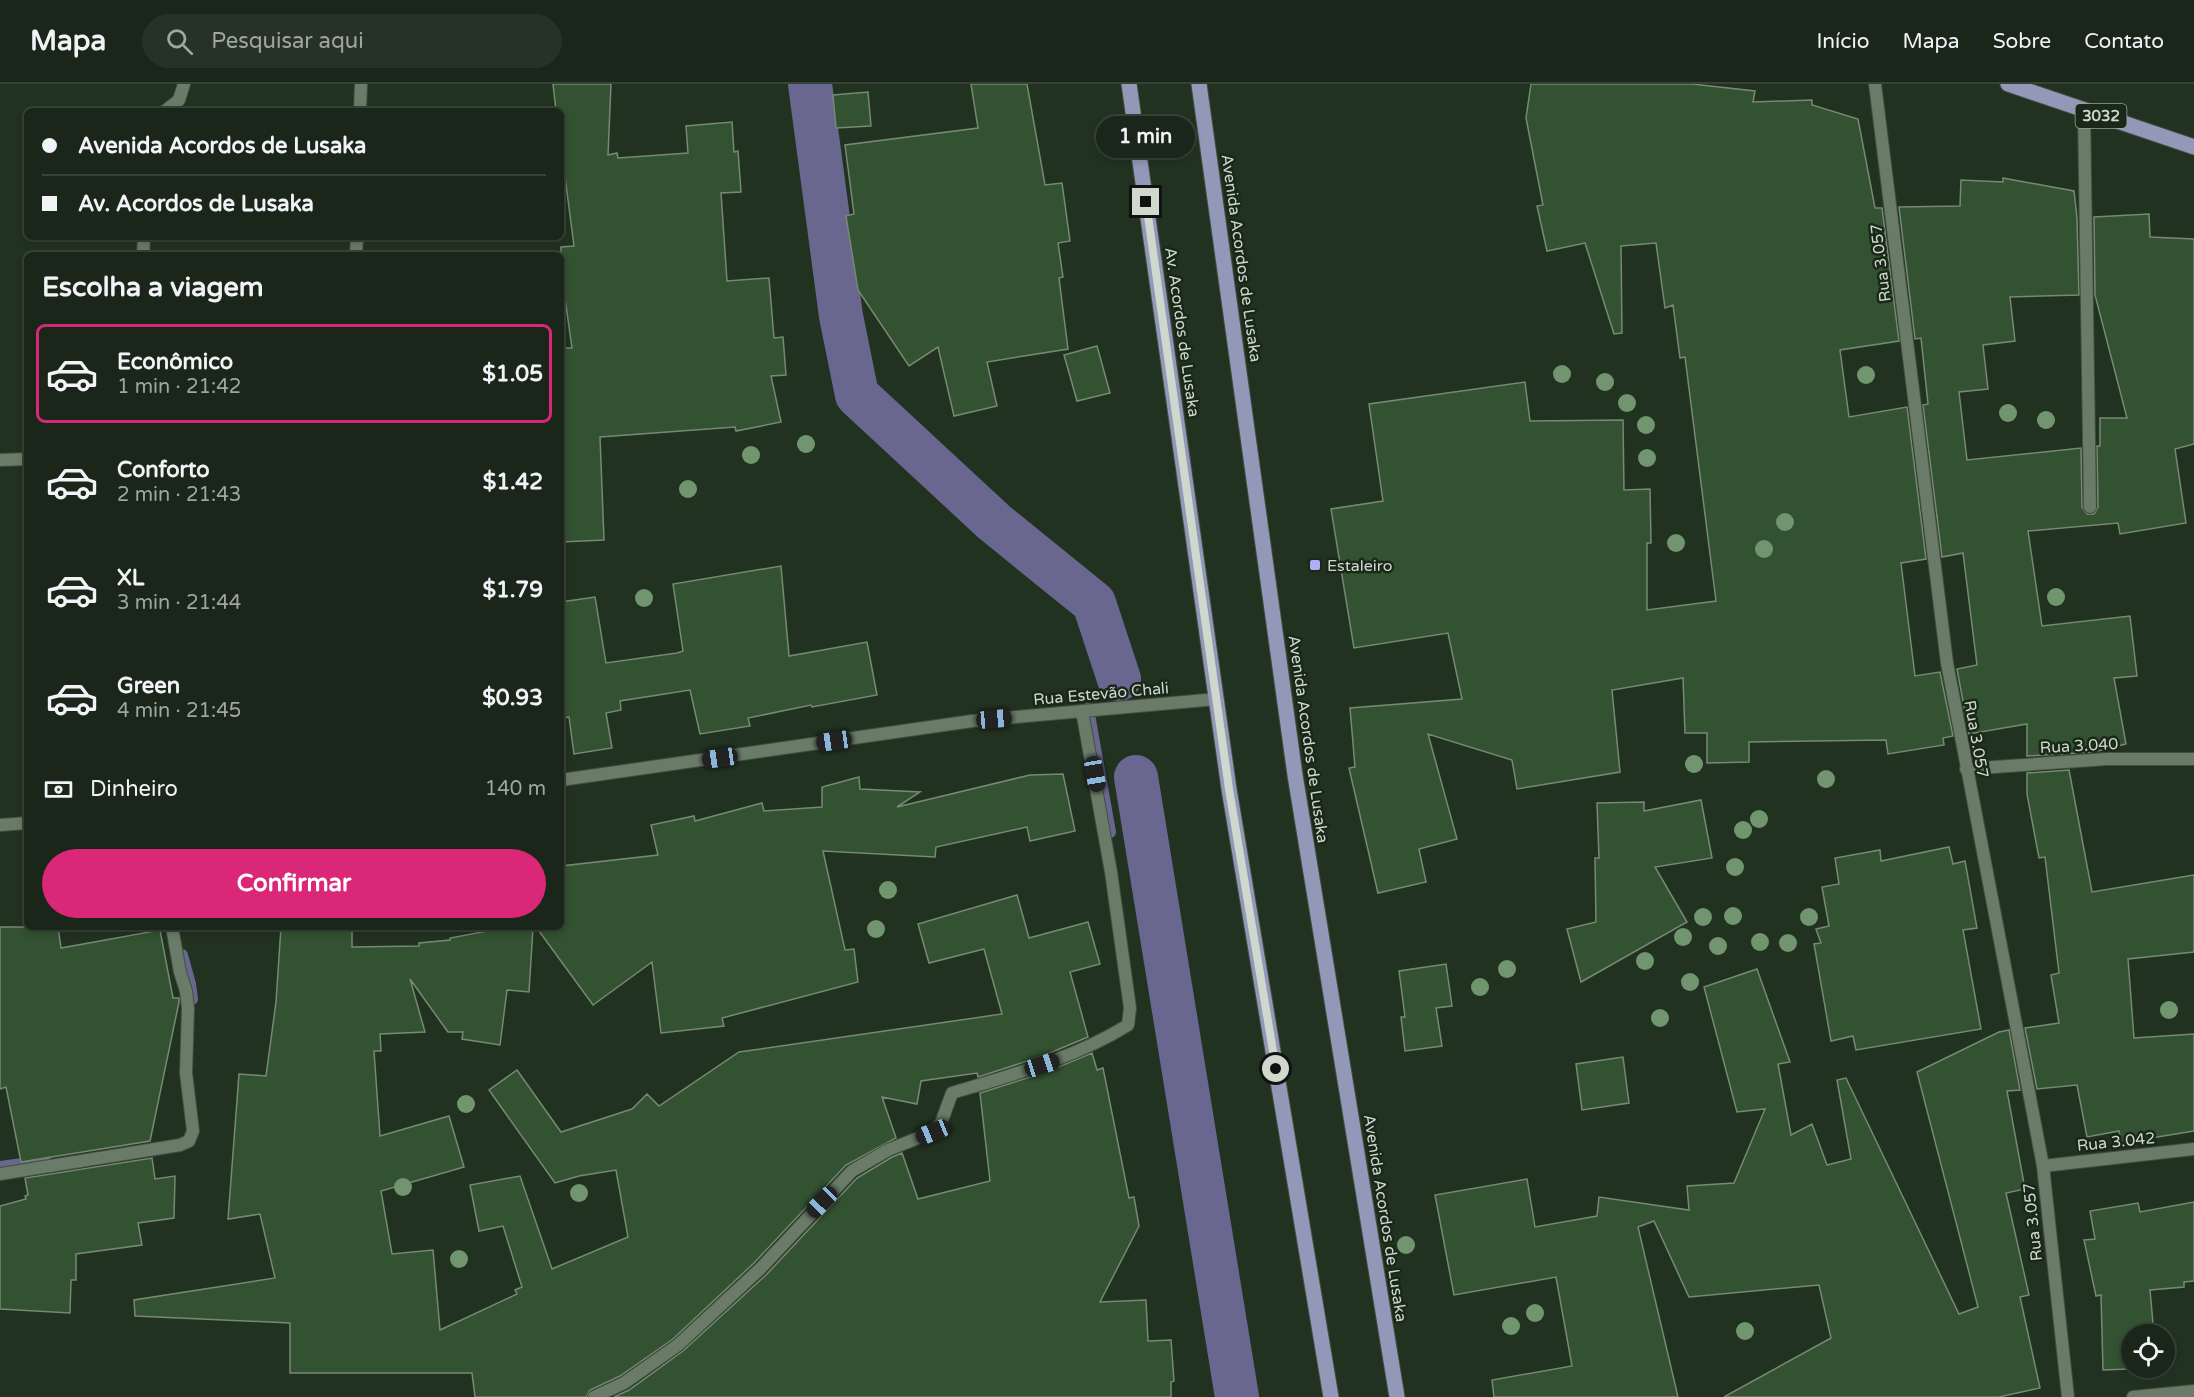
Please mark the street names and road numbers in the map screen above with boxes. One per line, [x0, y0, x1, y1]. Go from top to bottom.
road number: 3032 [2076, 104, 2126, 128]
street label: Avenida Acordos de Lusaka [1217, 153, 1266, 363]
street label: Rua 3.057 [1866, 223, 1896, 303]
street label: Av. Acordos de Lusaka [1160, 246, 1204, 418]
street label: Avenida Acordos de Lusaka [1284, 634, 1333, 844]
street label: Rua Estevão Chali [1032, 678, 1170, 710]
street label: Rua 3.057 [1959, 699, 1993, 780]
street label: Rua 3.040 [2039, 734, 2119, 758]
street label: Avenida Acordos de Lusaka [1359, 1113, 1411, 1323]
street label: Rua 3.042 [2076, 1128, 2156, 1156]
street label: Rua 3.057 [2019, 1182, 2047, 1262]

